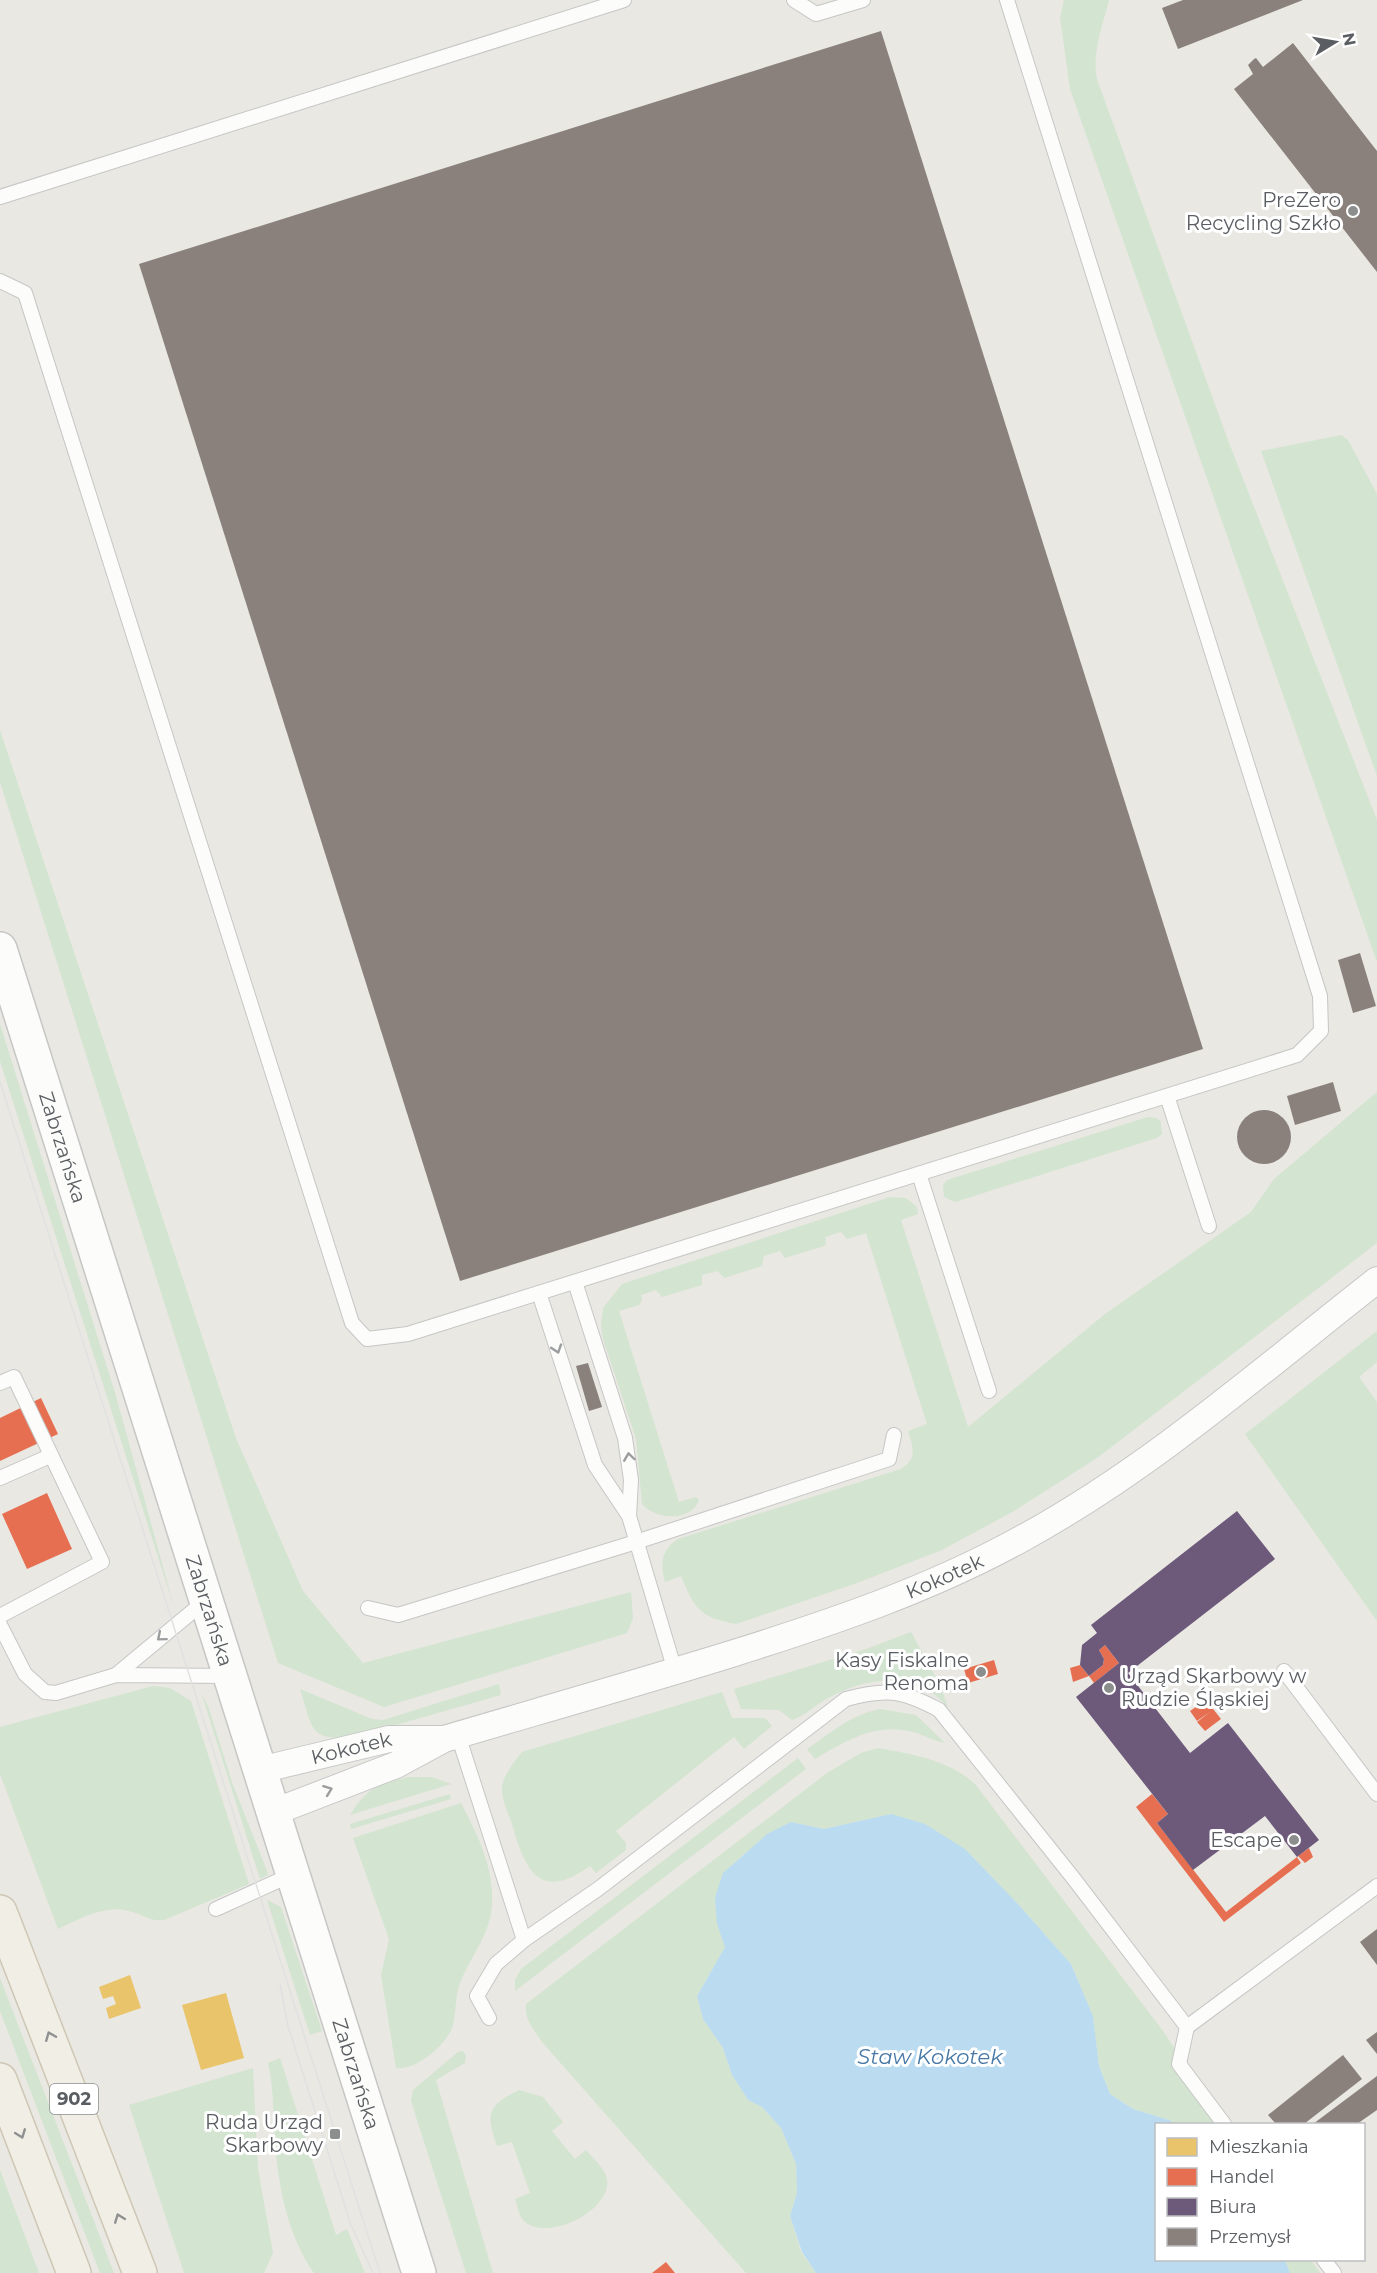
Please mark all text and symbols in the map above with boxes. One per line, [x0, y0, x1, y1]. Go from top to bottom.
north arrow [1305, 12, 1365, 72]
text: N [1339, 31, 1360, 47]
place label: PreZero Recycling Szkło [1186, 188, 1341, 235]
marker: PreZero Recycling Szkło [1346, 204, 1360, 218]
street label: Zabrzańska [34, 1089, 92, 1206]
one-way arrow [550, 1343, 563, 1354]
one-way arrow [623, 1453, 635, 1462]
street label: Kokotek [902, 1549, 987, 1604]
street label: Zabrzańska [181, 1552, 238, 1669]
one-way arrow [157, 1630, 168, 1641]
place label: Kasy Fiskalne Renoma [835, 1648, 969, 1695]
place label: Urząd Skarbowy w Rudzie Śląskiej [1121, 1664, 1307, 1711]
marker: Kasy Fiskalne Renoma [974, 1665, 988, 1679]
marker: Urząd Skarbowy w Rudzie Śląskiej [1102, 1681, 1116, 1695]
street label: Kokotek [309, 1727, 394, 1769]
one-way arrow [322, 1785, 333, 1797]
place label: Escape [1210, 1828, 1282, 1852]
marker: Escape [1287, 1833, 1301, 1847]
street label: Zabrzańska [327, 2015, 385, 2133]
one-way arrow [44, 2031, 57, 2042]
water label: Staw Kokotek [857, 2044, 1004, 2069]
road number: 902 [50, 2084, 98, 2114]
place label: Ruda Urząd Skarbowy [205, 2110, 323, 2157]
legend [1155, 2123, 1365, 2261]
marker: Ruda Urząd Skarbowy [328, 2127, 342, 2141]
one-way arrow [14, 2128, 27, 2139]
text: Mieszkania [1209, 2136, 1309, 2158]
text: Handel [1209, 2166, 1274, 2188]
text: Biura [1209, 2196, 1257, 2218]
one-way arrow [114, 2213, 127, 2224]
text: Przemysł [1209, 2226, 1291, 2248]

